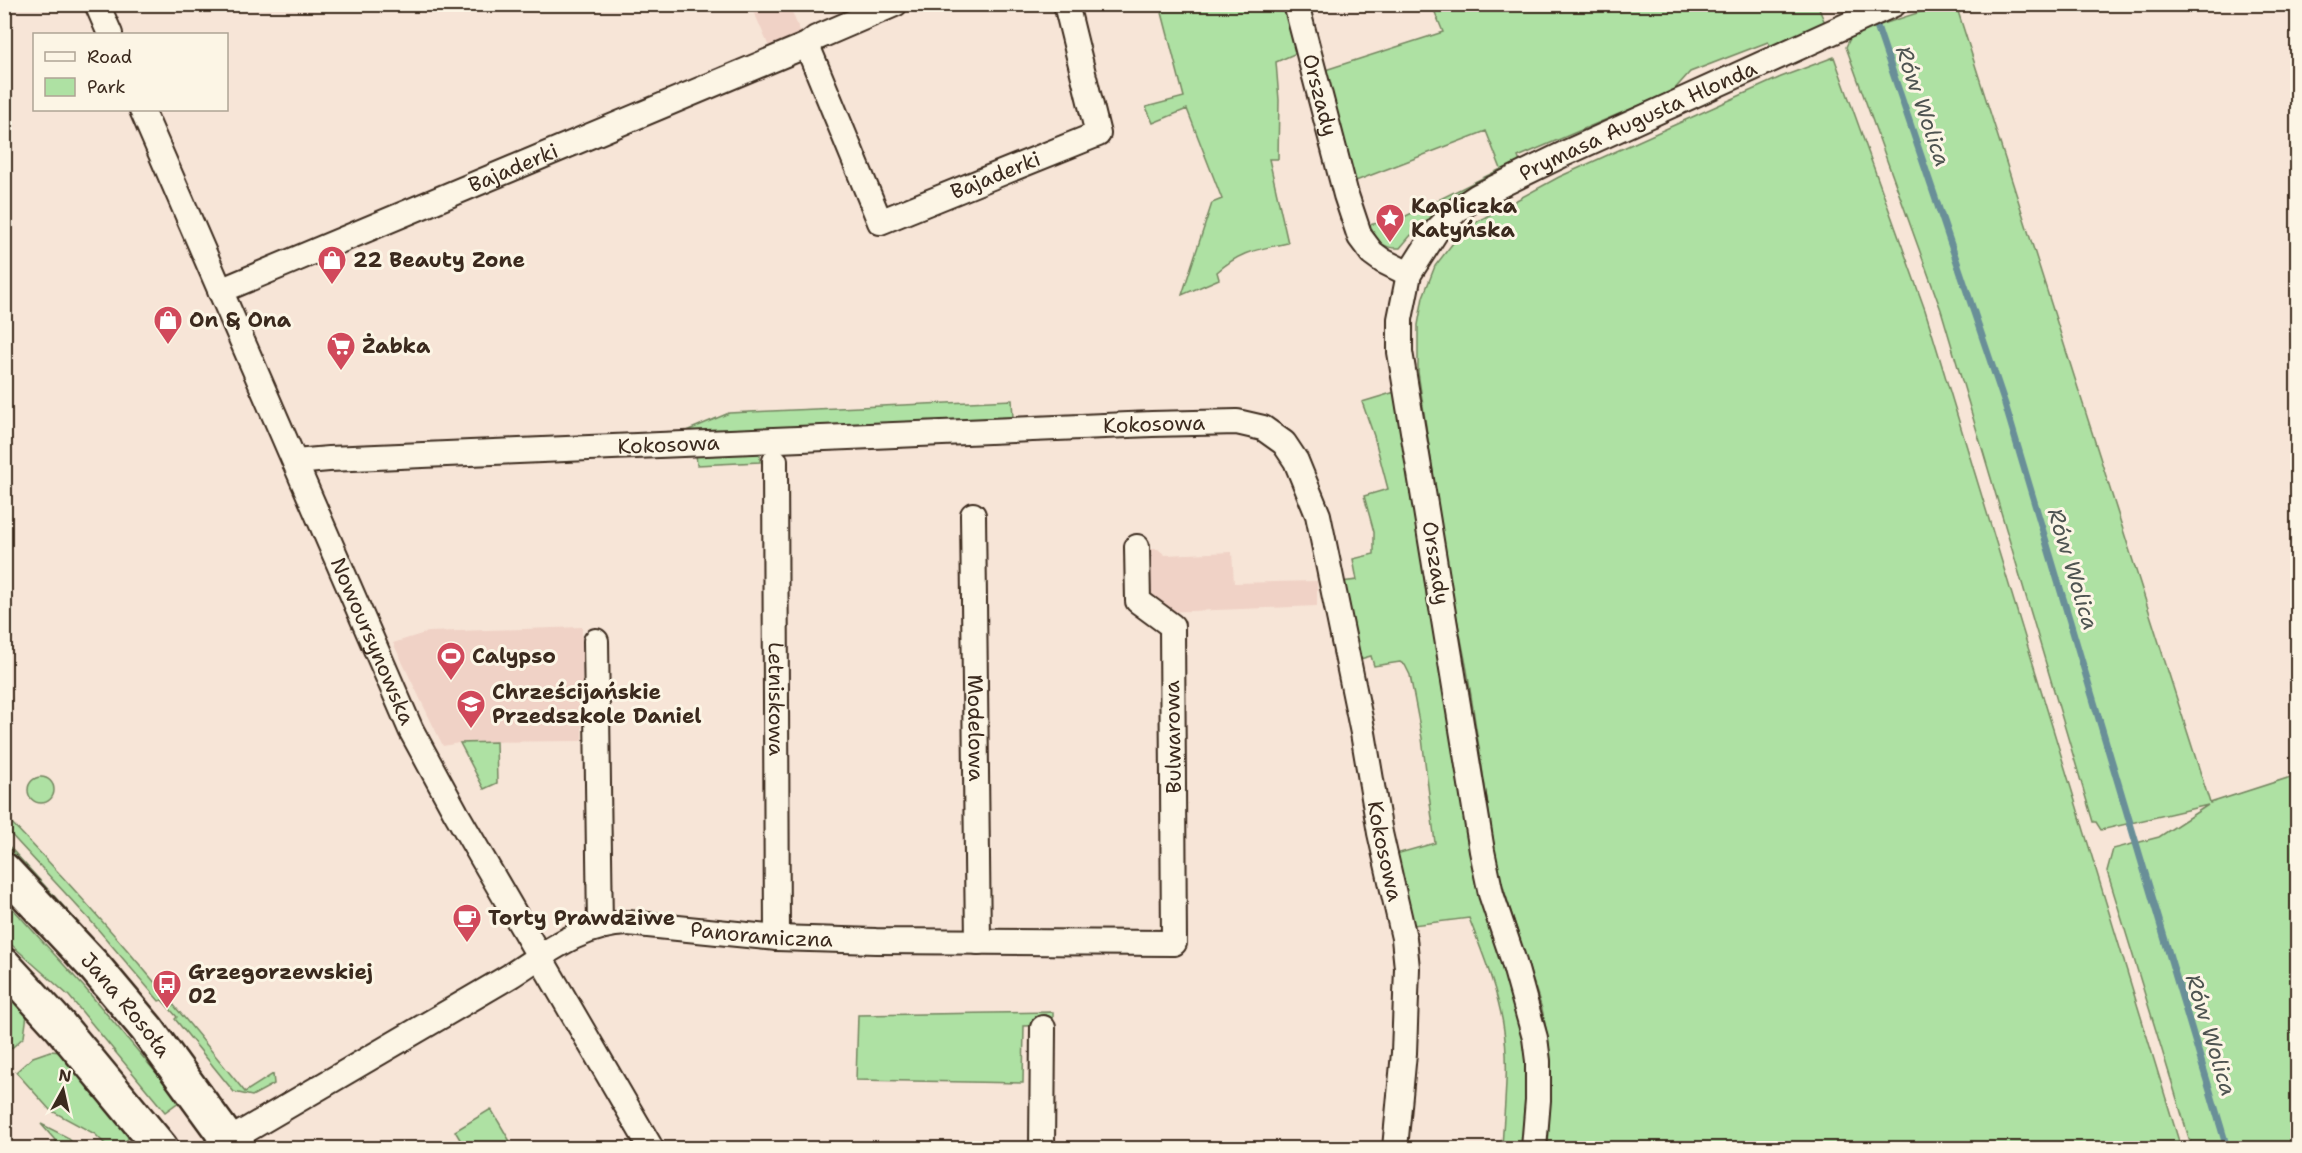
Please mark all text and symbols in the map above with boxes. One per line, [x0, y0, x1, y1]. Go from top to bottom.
legend [33, 33, 228, 111]
water label: Rów Wolica [1889, 42, 1957, 170]
text: Road [87, 45, 132, 69]
street label: Orszady [1296, 51, 1344, 139]
street label: Prymasa Augusta Hlonda [1515, 54, 1761, 188]
text: Park [87, 75, 126, 99]
street label: Bajaderki [464, 137, 562, 199]
street label: Bajaderki [946, 145, 1045, 206]
place label: Kapliczka Katyńska [1411, 192, 1518, 244]
place icon: Kapliczka Katyńska [1374, 202, 1406, 244]
shop icon: 22 Beauty Zone [316, 244, 348, 286]
place label: 22 Beauty Zone [353, 246, 525, 274]
shop icon: On & Ona [152, 304, 184, 346]
place label: On & Ona [189, 306, 292, 334]
supermarket icon: Żabka [325, 330, 357, 372]
place label: Żabka [362, 332, 431, 360]
street label: Kokosowa [1102, 409, 1206, 440]
street label: Kokosowa [617, 428, 720, 461]
water label: Rów Wolica [2041, 505, 2105, 633]
street label: Orszady [1416, 519, 1456, 607]
street label: Nowoursynowska [324, 553, 421, 729]
sports icon: Calypso [435, 640, 467, 682]
place label: Calypso [472, 642, 556, 670]
street label: Letniskowa [762, 642, 790, 756]
street label: Modelowa [961, 674, 990, 782]
place label: Chrześcijańskie Przedszkole Daniel [492, 678, 702, 730]
street label: Bulwarowa [1158, 680, 1188, 794]
school or university icon: Chrześcijańskie Przedszkole Daniel [455, 688, 487, 730]
street label: Kokosowa [1361, 799, 1409, 904]
cafe icon: Torty Prawdziwe [451, 902, 483, 944]
place label: Torty Prawdziwe [488, 904, 675, 932]
street label: Panoramiczna [689, 915, 833, 954]
street label: Jana Rosoła [74, 946, 177, 1063]
place label: Grzegorzewskiej 02 [188, 958, 373, 1010]
bus stop icon: Grzegorzewskiej 02 [151, 968, 183, 1010]
water label: Rów Wolica [2179, 971, 2243, 1099]
north arrow [33, 1060, 93, 1120]
text: N [57, 1064, 73, 1087]

